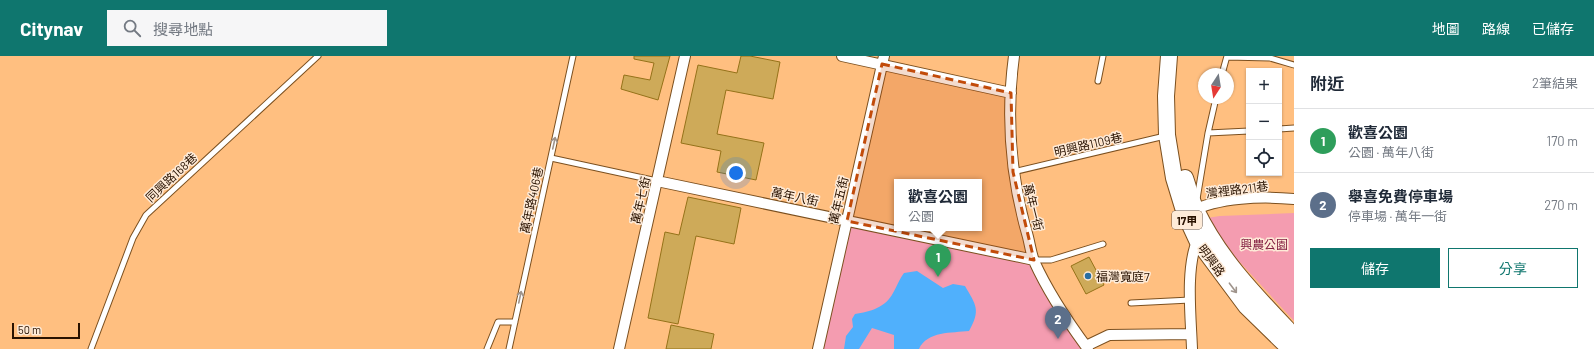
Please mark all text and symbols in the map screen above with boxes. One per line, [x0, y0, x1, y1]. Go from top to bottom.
search box [107, 10, 387, 46]
text: Citynav [20, 17, 83, 40]
icon: search [121, 17, 143, 39]
text: 搜尋地點 [153, 20, 213, 38]
text: 地圖 [1432, 20, 1460, 37]
text: 路線 [1482, 20, 1510, 37]
text: 已儲存 [1532, 20, 1574, 37]
north arrow [1198, 68, 1234, 104]
map controls [1246, 68, 1282, 176]
button: + [1246, 68, 1282, 104]
text: 附近 [1310, 73, 1344, 93]
text: 2筆結果 [1532, 75, 1578, 91]
button: − [1246, 104, 1282, 140]
text: 歡喜公園 [1348, 123, 1408, 141]
street label: 明興路1109巷 [1053, 129, 1123, 159]
text: 1 [1321, 133, 1325, 149]
text: 170 m [1547, 133, 1578, 149]
one-way arrow [551, 137, 559, 150]
button: locate [1246, 140, 1282, 176]
text: 公園 · 萬年八街 [1348, 144, 1434, 160]
street label: 同興路168巷 [143, 150, 199, 204]
your location [726, 163, 746, 183]
street label: 萬年路406巷 [517, 165, 545, 235]
street label: 萬年七街 [628, 175, 652, 225]
street label: 萬年五街 [826, 175, 850, 225]
street label: 灣裡路211巷 [1205, 178, 1269, 200]
popup [894, 179, 982, 231]
street label: 萬年一街 [1021, 182, 1047, 232]
street label: 萬年八街 [770, 184, 820, 208]
text: 歡喜公園 [908, 187, 968, 205]
text: 舉喜免費停車場 [1348, 187, 1453, 205]
text: 2 [1319, 197, 1327, 213]
text: 270 m [1544, 197, 1578, 213]
text: 公園 [908, 208, 934, 224]
text: 停車場 · 萬年一街 [1348, 208, 1447, 224]
road number: 17甲 [1172, 211, 1202, 229]
park label: 興農公園 [1240, 237, 1288, 251]
street label: 明興路 [1196, 241, 1228, 279]
pin: 1 [925, 244, 951, 277]
button: 儲存 [1310, 248, 1440, 288]
button: 分享 [1448, 248, 1578, 288]
place label: 福灣寬庭7 [1096, 269, 1150, 283]
marker: 福灣寬庭7 [1083, 271, 1093, 281]
one-way arrow [1228, 283, 1237, 294]
one-way arrow [517, 291, 525, 304]
pin: 2 [1045, 306, 1071, 339]
scale bar [12, 321, 80, 340]
text: 50 m [18, 323, 41, 336]

